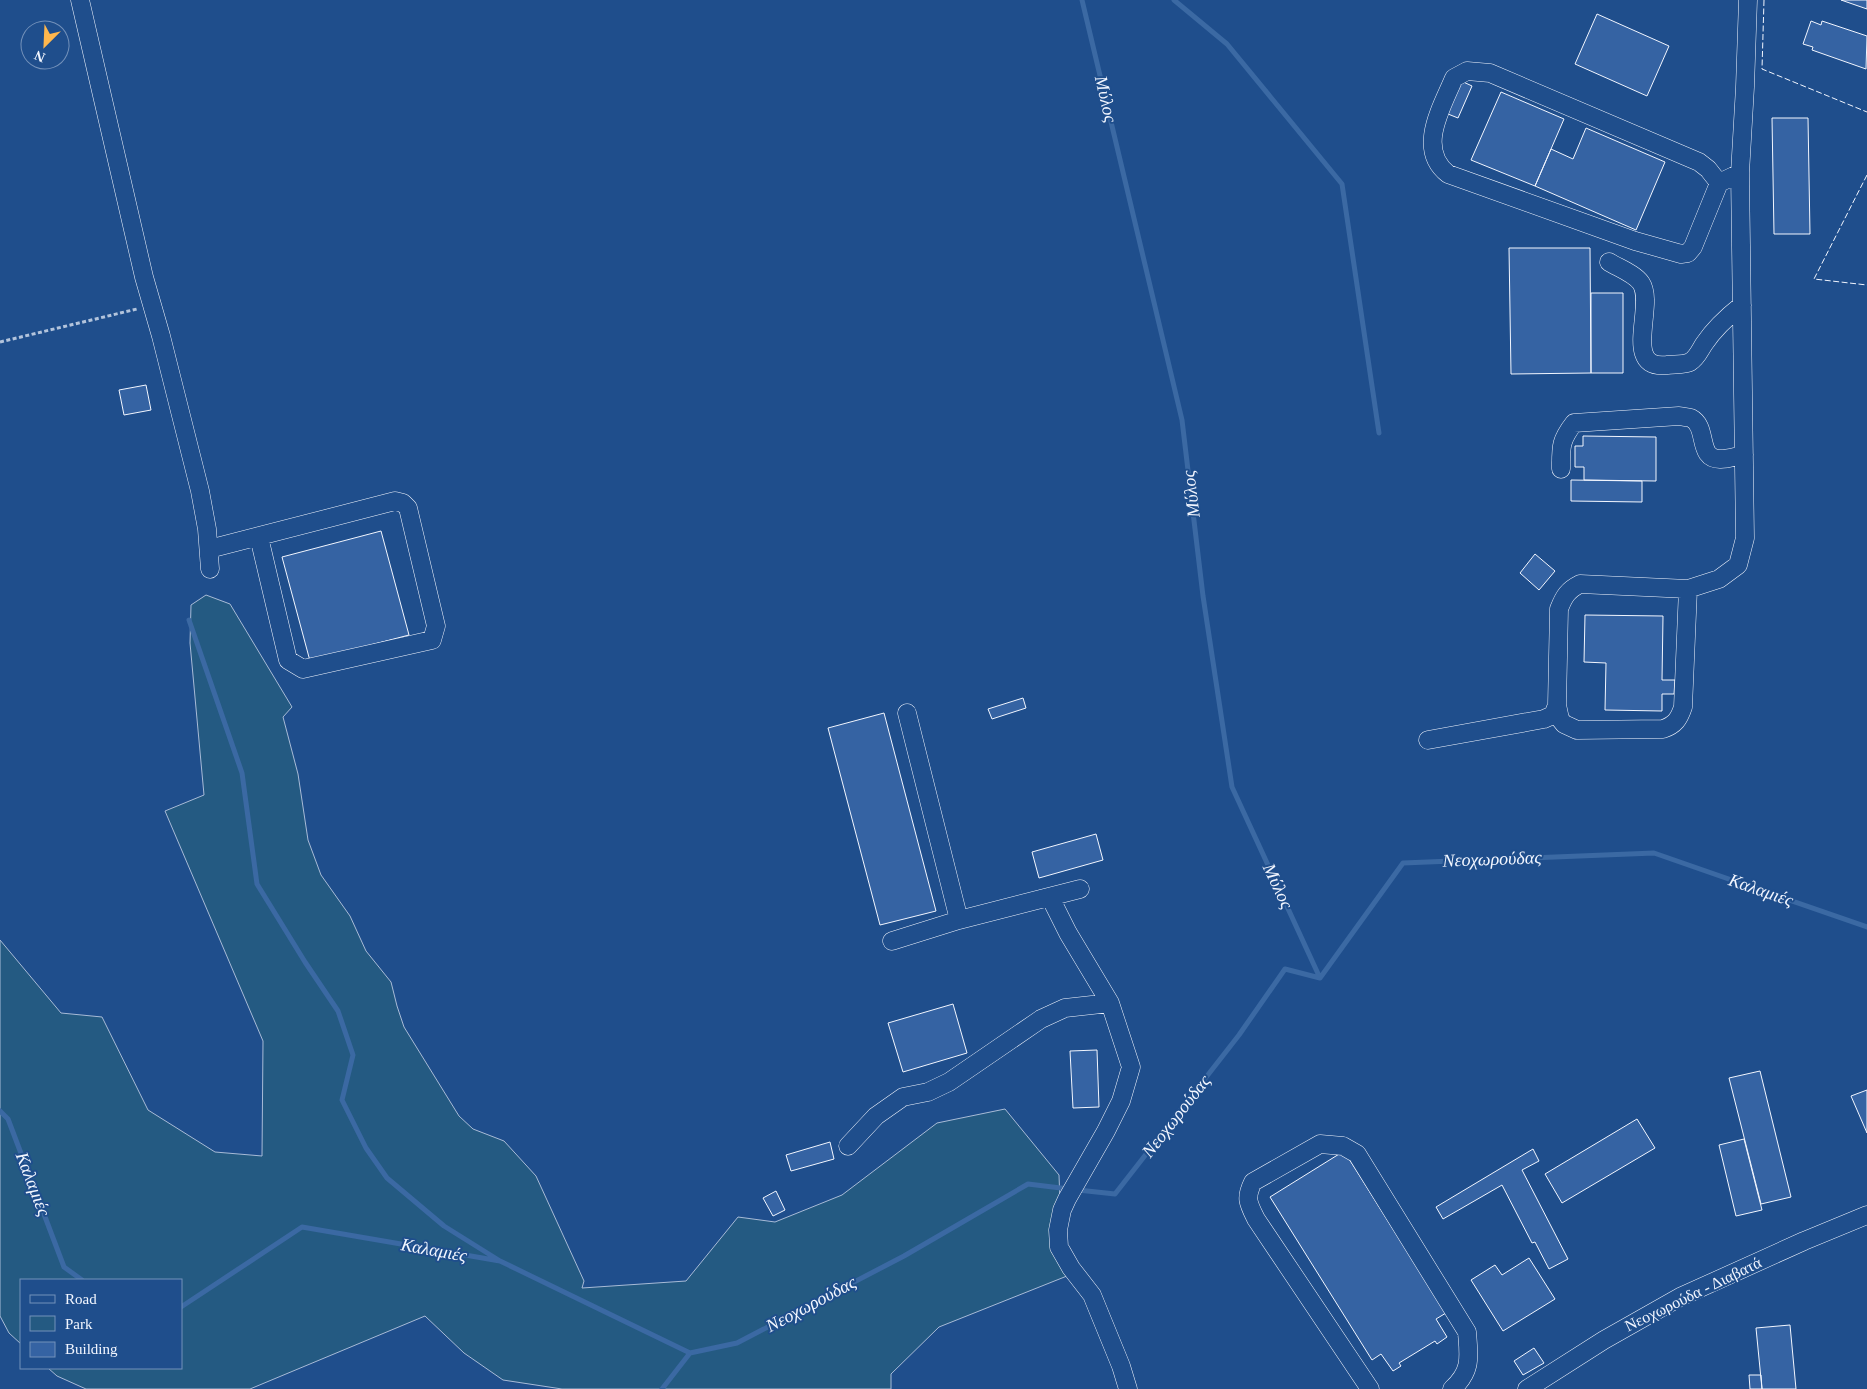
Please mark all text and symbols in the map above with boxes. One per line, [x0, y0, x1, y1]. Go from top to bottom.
north arrow [20, 20, 70, 70]
text: N [32, 48, 48, 65]
water label: Μύλος [1091, 73, 1121, 125]
water label: Μύλος [1178, 469, 1204, 520]
water label: Νεοχωρούδας [1441, 847, 1543, 871]
water label: Μύλος [1259, 859, 1297, 912]
water label: Καλαμιές [1725, 869, 1796, 911]
water label: Νεοχωρούδας [1137, 1070, 1215, 1162]
water label: Καλαμιές [11, 1148, 55, 1219]
water label: Καλαμιές [398, 1234, 469, 1266]
street label: Νεοχωρούδα - Διαβατά [1622, 1253, 1765, 1335]
water label: Νεοχωρούδας [762, 1272, 860, 1337]
legend [20, 1279, 182, 1369]
text: Road [65, 1291, 97, 1307]
text: Park [65, 1316, 93, 1332]
text: Building [65, 1341, 118, 1357]

